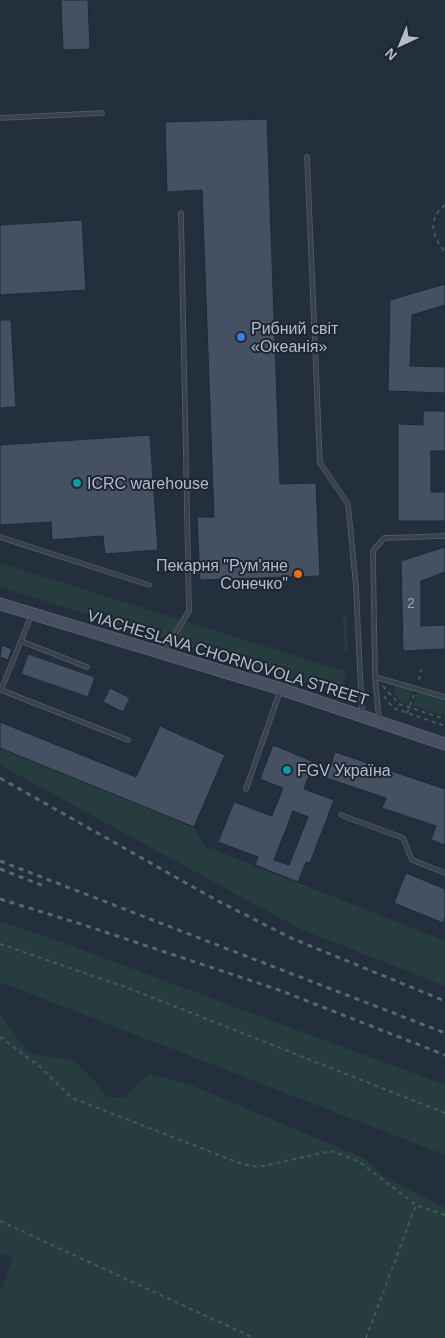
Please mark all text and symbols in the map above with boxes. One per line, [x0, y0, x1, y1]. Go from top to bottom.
north arrow [375, 20, 425, 70]
text: N [382, 45, 400, 64]
place label: Рибний світ «Океанія» [251, 320, 339, 355]
marker: Рибний світ «Океанія» [235, 331, 247, 343]
place label: ICRC warehouse [87, 475, 209, 492]
marker: ICRC warehouse [71, 477, 83, 489]
place label: Пекарня "Рум'яне Сонечко" [156, 557, 288, 592]
marker: Пекарня "Рум'яне Сонечко" [292, 568, 304, 580]
house number: 2 [407, 595, 415, 611]
street label: VIACHESLAVA CHORNOVOLA STREET [85, 607, 371, 708]
place label: FGV Україна [297, 762, 391, 779]
marker: FGV Україна [281, 764, 293, 776]

